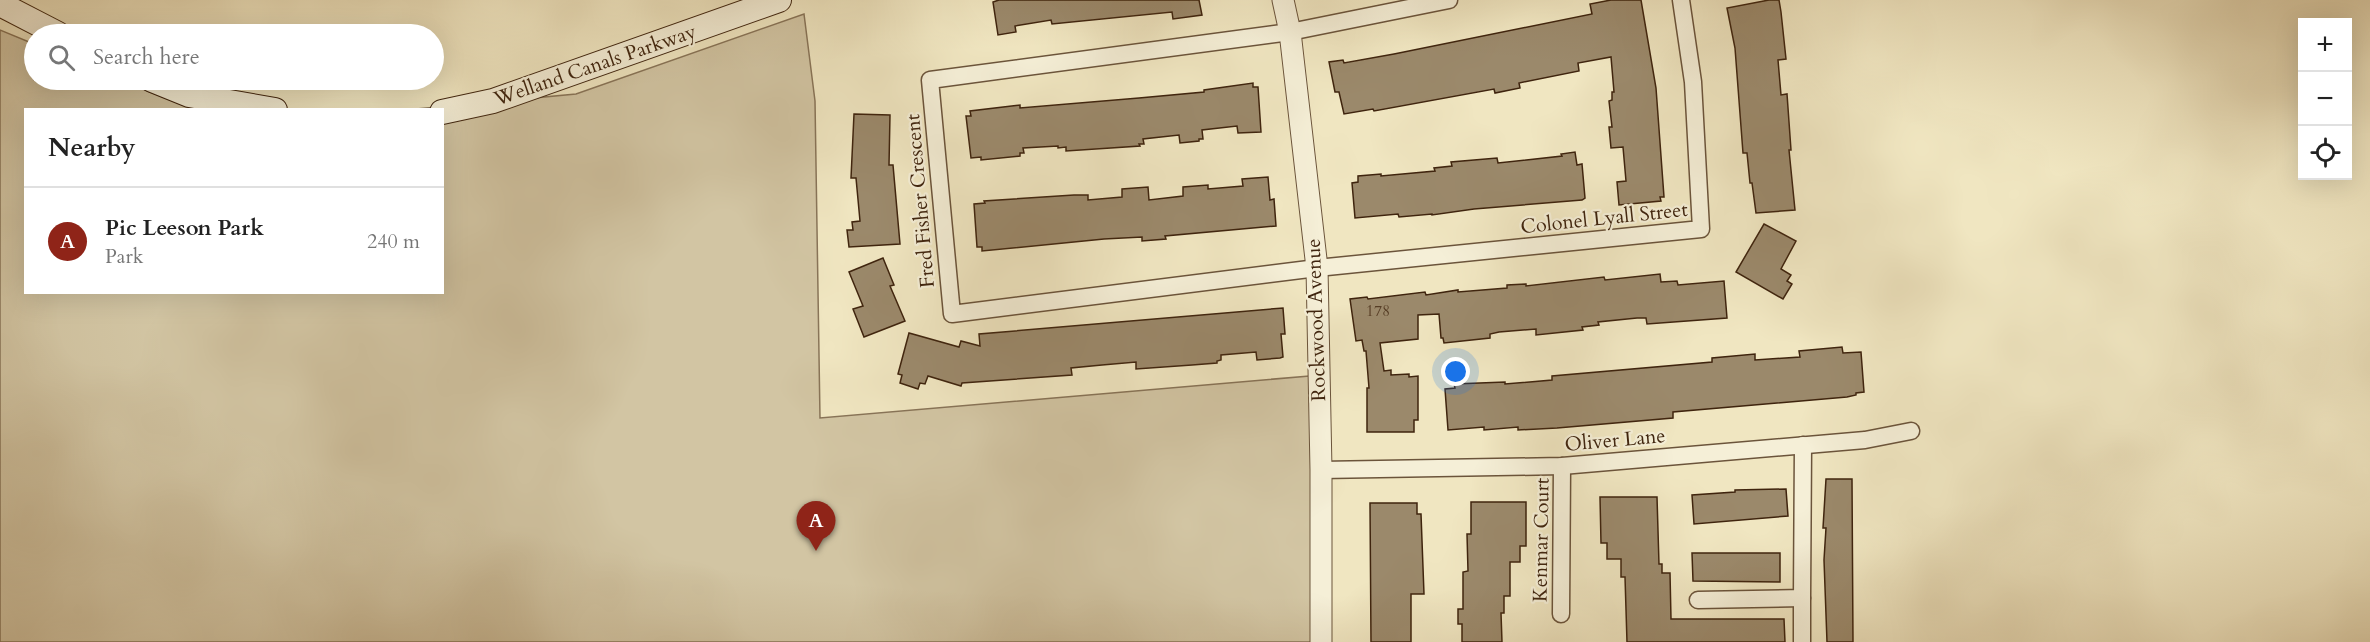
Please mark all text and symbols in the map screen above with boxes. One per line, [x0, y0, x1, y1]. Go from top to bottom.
street label: Welland Canals Parkway [489, 18, 700, 113]
map controls [2298, 18, 2352, 180]
button: + [2298, 18, 2352, 72]
search box [24, 24, 444, 90]
icon: search [45, 41, 78, 74]
text: Search here [93, 42, 200, 72]
button: − [2298, 72, 2352, 126]
street label: Fred Fisher Crescent [899, 112, 941, 289]
button: locate [2298, 126, 2352, 180]
text: Nearby [48, 130, 136, 165]
street label: Colonel Lyall Street [1519, 196, 1690, 240]
text: Pic Leeson Park [105, 213, 264, 243]
text: A [60, 228, 75, 255]
text: 240 m [367, 228, 420, 255]
street label: Rockwood Avenue [1300, 238, 1332, 402]
text: Park [105, 243, 143, 270]
house number: 178 [1366, 300, 1390, 322]
your location [1441, 357, 1470, 386]
street label: Oliver Lane [1563, 422, 1667, 458]
street label: Kenmar Court [1526, 477, 1556, 602]
pin: A [796, 502, 836, 551]

